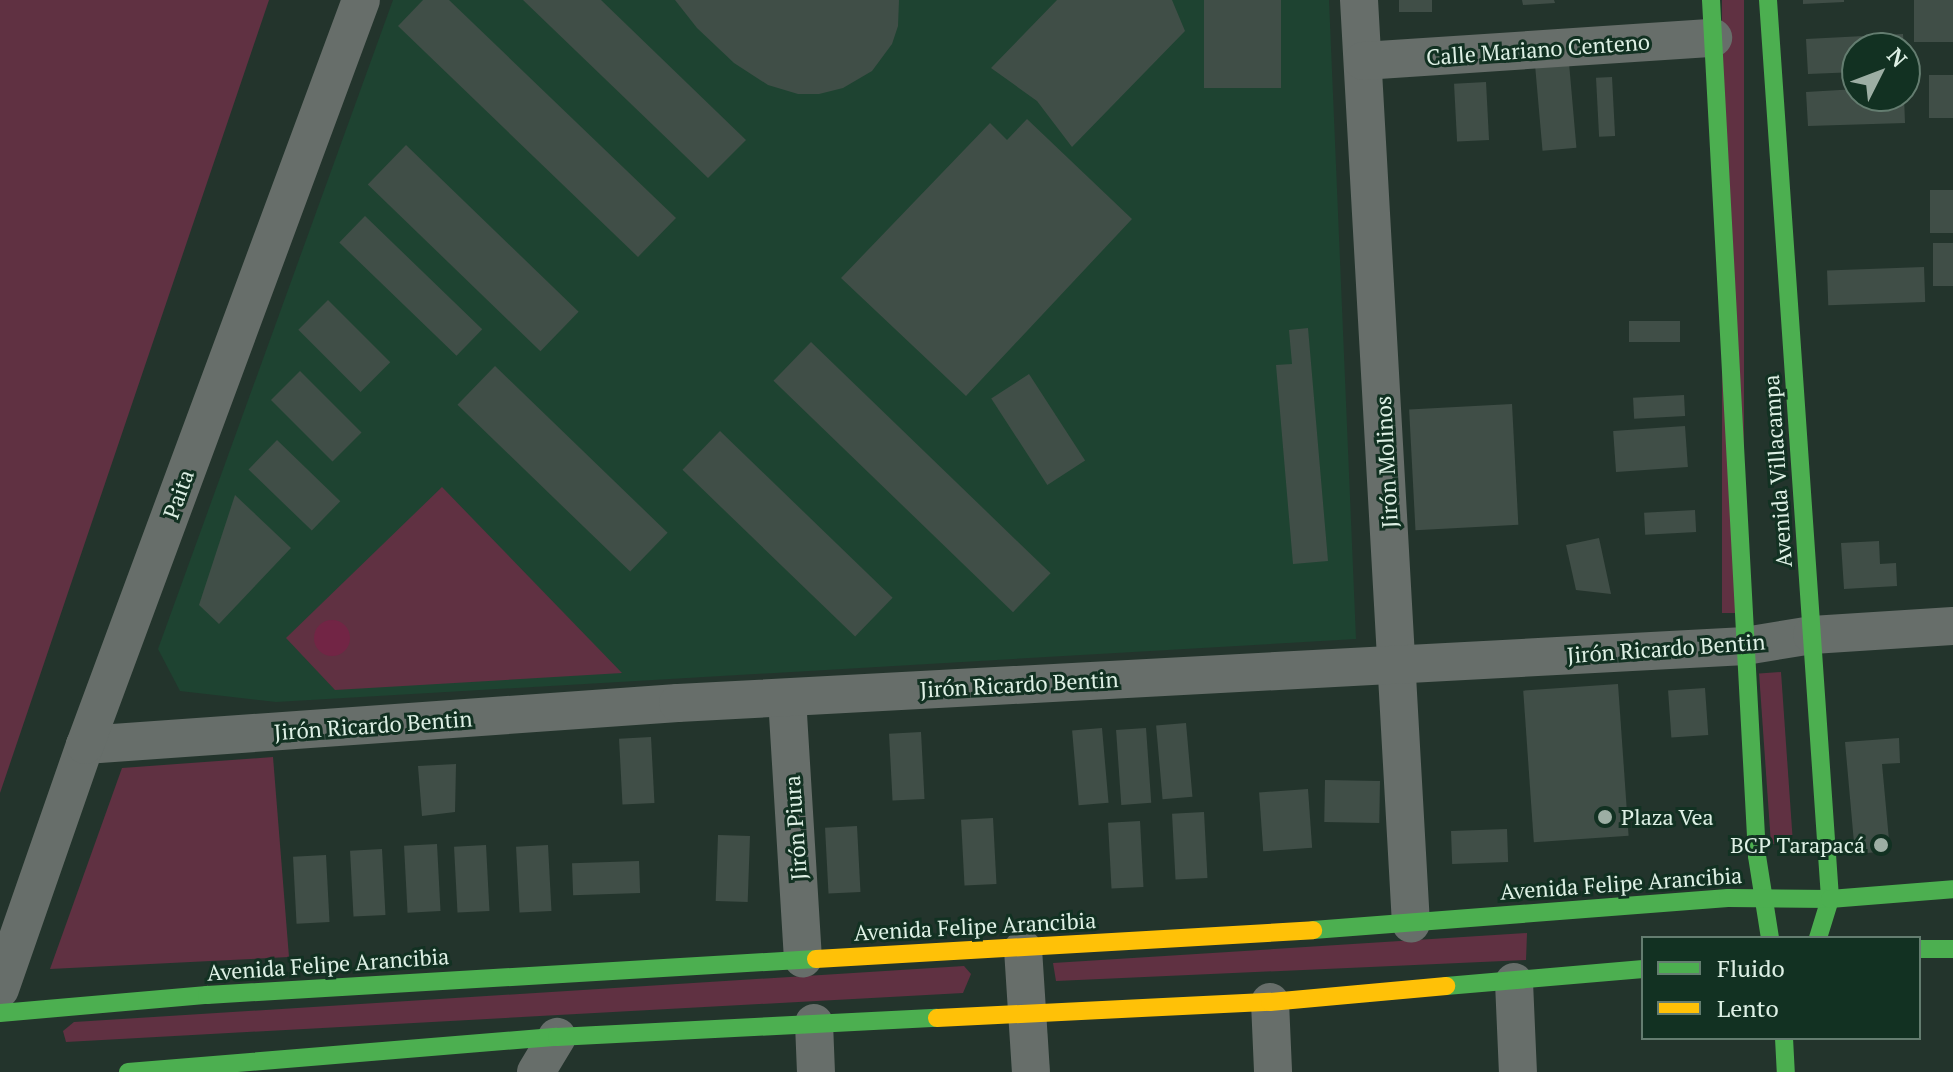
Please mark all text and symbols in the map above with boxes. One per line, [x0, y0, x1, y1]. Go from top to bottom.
street label: Calle Mariano Centeno [1425, 28, 1651, 70]
north arrow [1841, 32, 1921, 112]
text: N [1881, 41, 1914, 73]
street label: Avenida Villacampa [1757, 374, 1797, 568]
street label: Jirón Molinos [1369, 395, 1403, 529]
street label: Paita [157, 466, 199, 522]
street label: Jirón Ricardo Bentin [1566, 628, 1766, 668]
street label: Jirón Ricardo Bentin [919, 666, 1119, 702]
street label: Jirón Ricardo Bentin [273, 705, 473, 745]
street label: Jirón Piura [778, 775, 812, 881]
place label: Plaza Vea [1621, 804, 1714, 830]
marker: Plaza Vea [1596, 808, 1614, 826]
place label: BCP Tarapacá [1730, 832, 1865, 858]
marker: BCP Tarapacá [1872, 836, 1890, 854]
street label: Avenida Felipe Arancibia [1499, 861, 1743, 905]
street label: Avenida Felipe Arancibia [853, 906, 1097, 946]
legend [1641, 936, 1921, 1040]
street label: Avenida Felipe Arancibia [206, 942, 450, 986]
text: Fluido [1717, 952, 1785, 984]
text: Lento [1717, 992, 1779, 1024]

